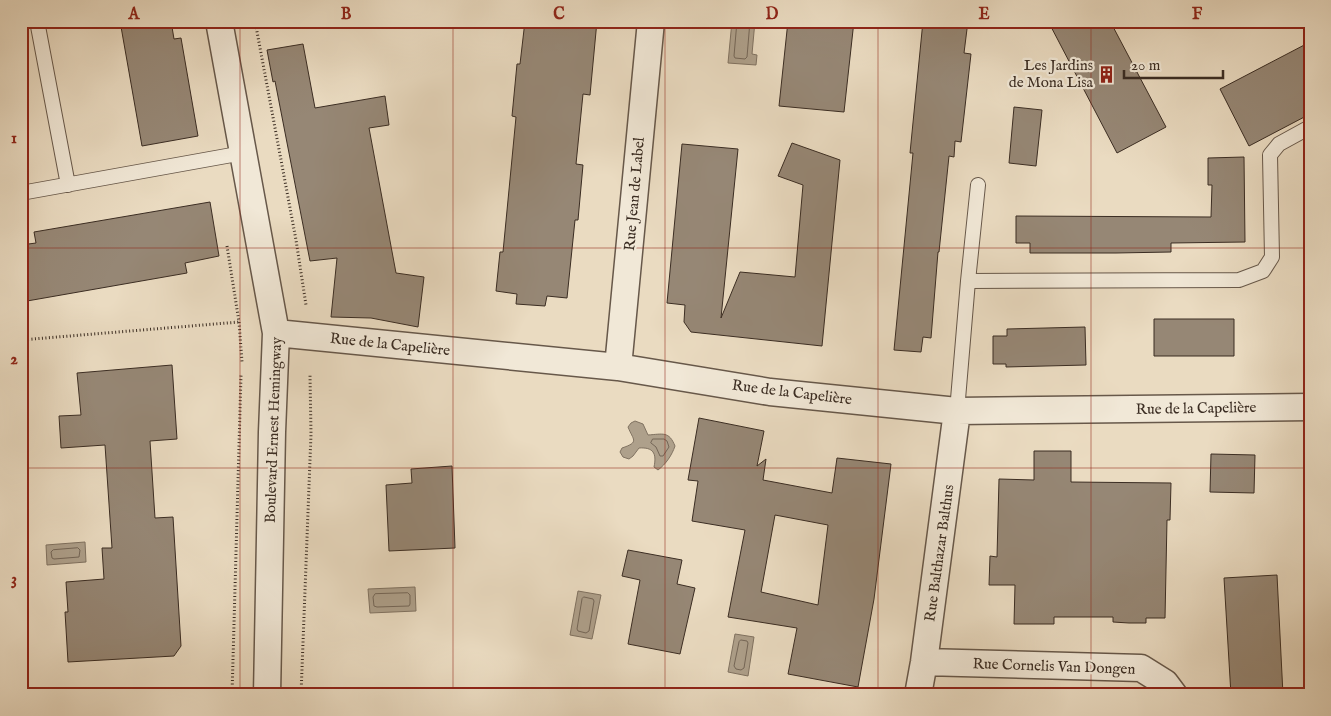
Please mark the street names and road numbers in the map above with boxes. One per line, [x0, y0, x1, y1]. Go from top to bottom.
street label: Rue Jean de Label [620, 136, 649, 252]
street label: Rue de la Capelière [329, 329, 451, 360]
street label: Boulevard Ernest Hemingway [261, 336, 286, 523]
street label: Rue de la Capelière [731, 376, 853, 409]
street label: Rue de la Capelière [1135, 398, 1257, 419]
street label: Rue Balthazar Balthus [920, 483, 959, 623]
street label: Rue Cornelis Van Dongen [972, 654, 1136, 679]

